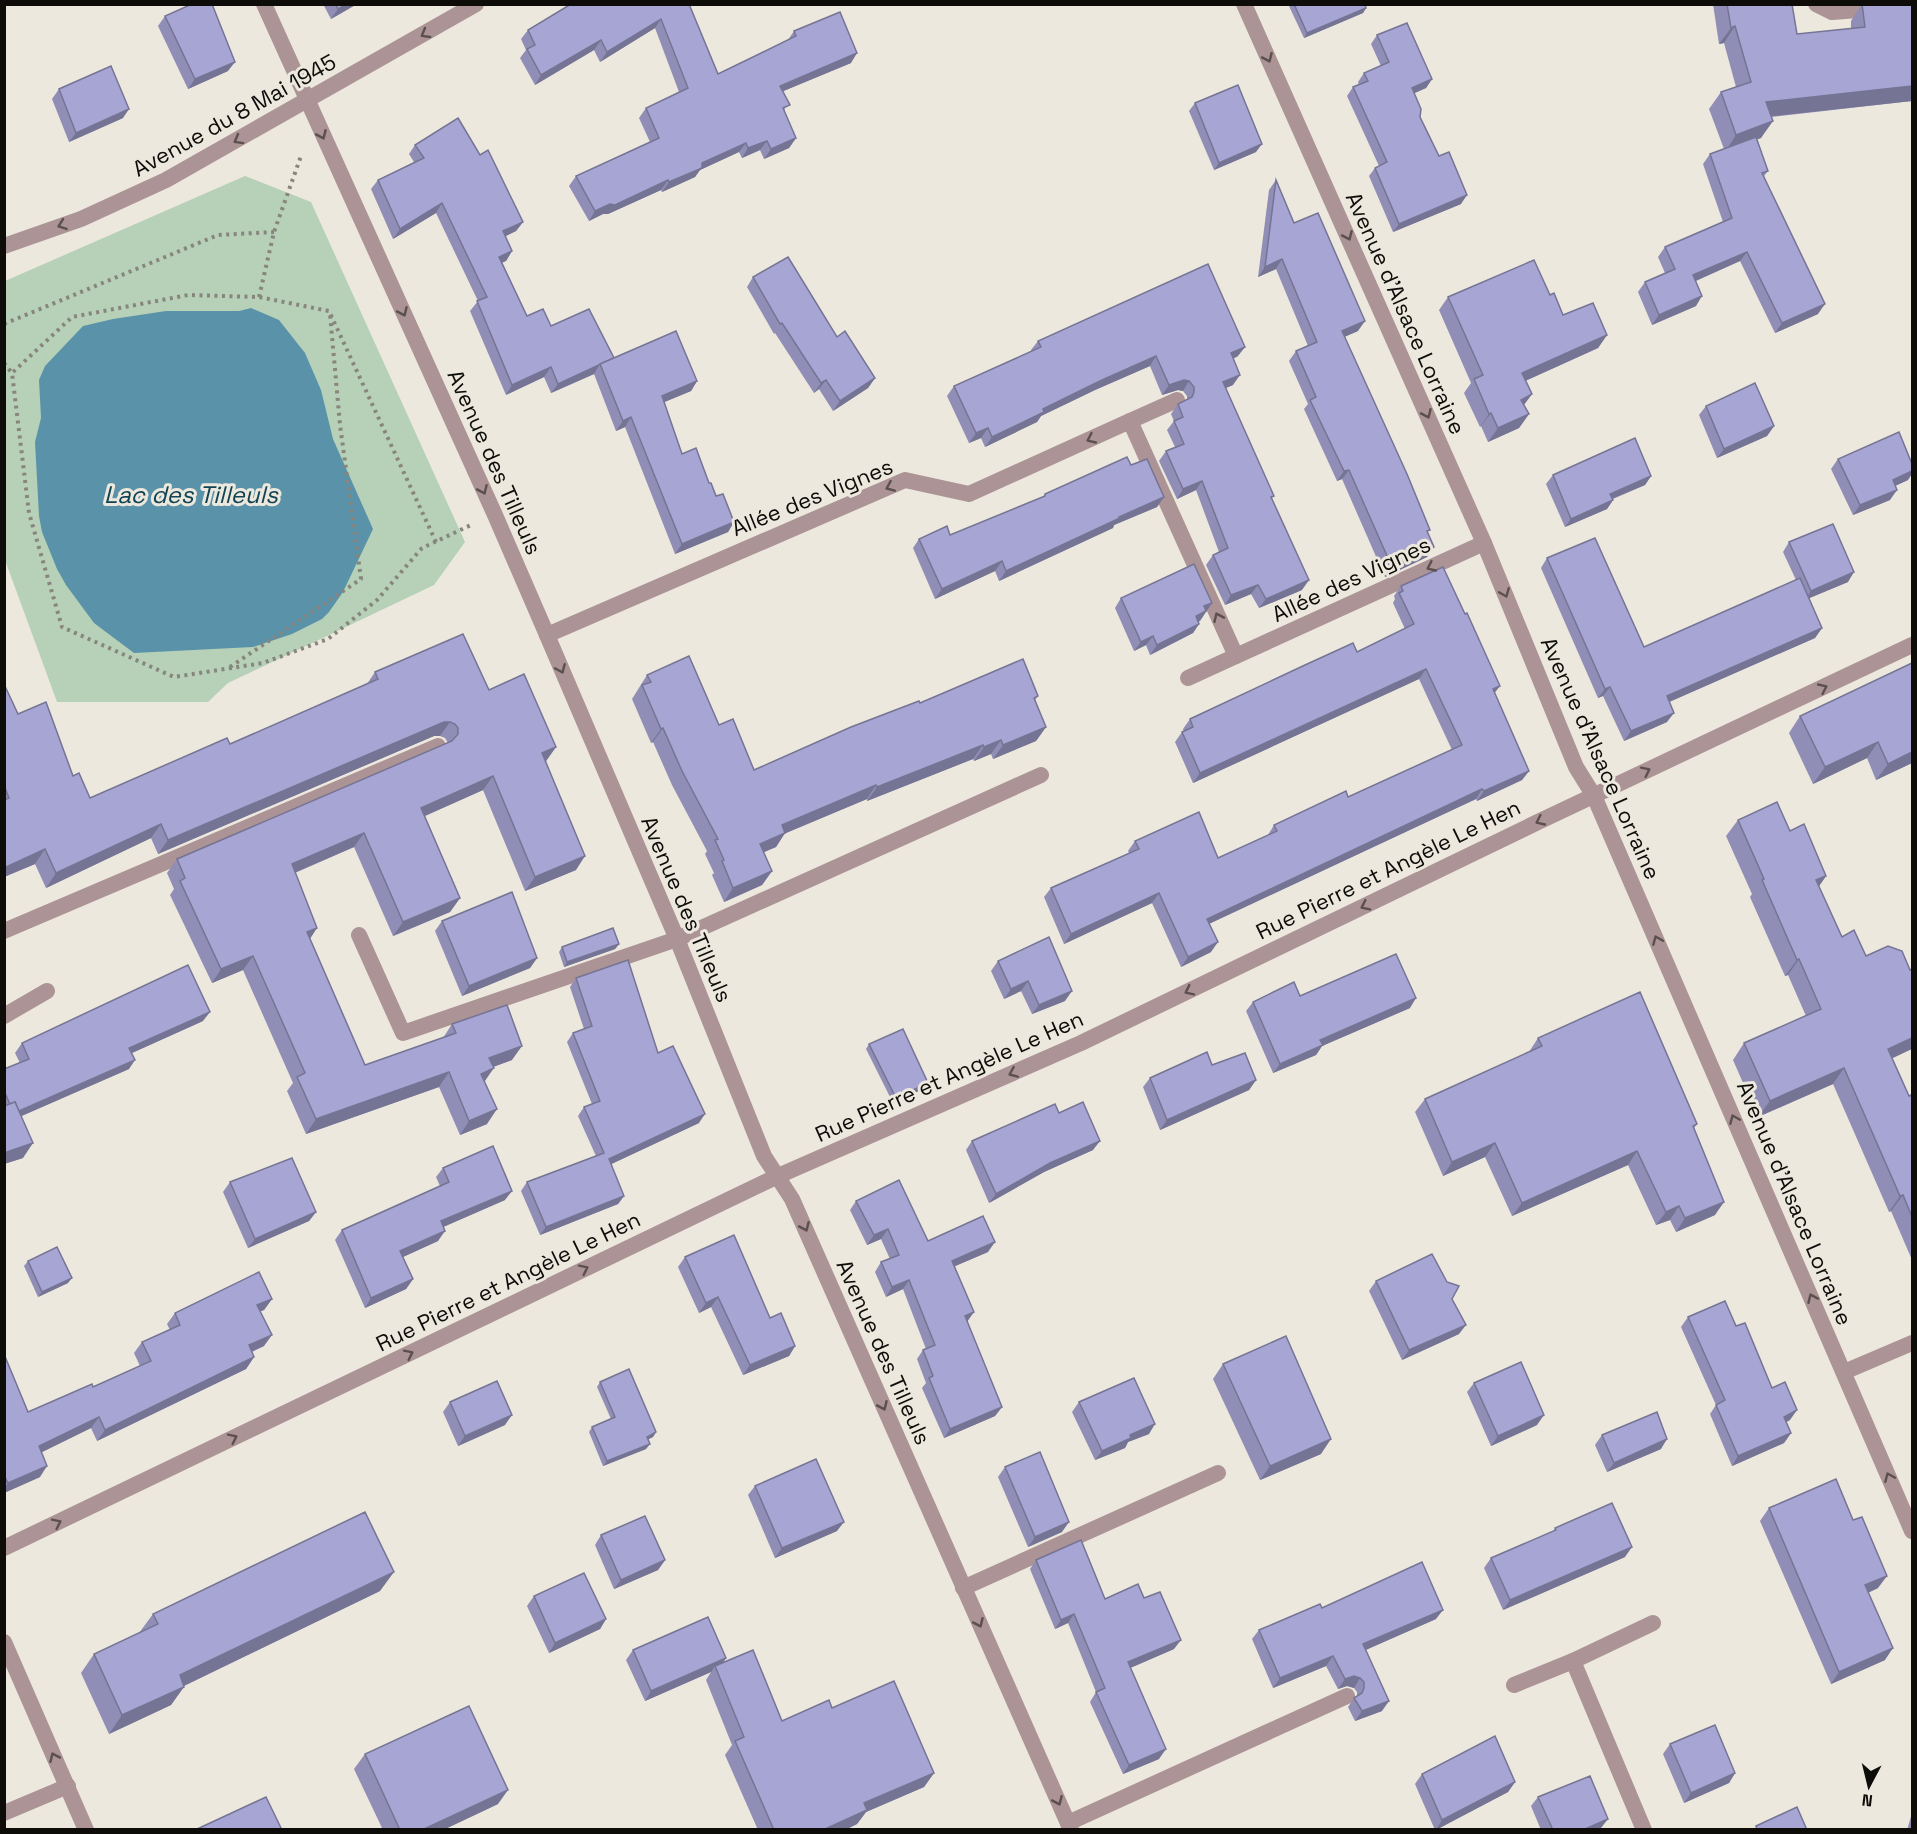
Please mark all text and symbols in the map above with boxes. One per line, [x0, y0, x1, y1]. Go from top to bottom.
one-way arrow [421, 26, 431, 38]
street label: Avenue du 8 Mai 1945 [127, 47, 341, 183]
one-way arrow [1261, 52, 1273, 63]
one-way arrow [315, 128, 327, 139]
one-way arrow [233, 133, 244, 144]
street label: Avenue d'Alsace Lorraine [1340, 187, 1472, 439]
one-way arrow [58, 218, 68, 231]
one-way arrow [1340, 230, 1352, 241]
one-way arrow [395, 306, 407, 317]
street label: Avenue des Tilleuls [442, 365, 548, 559]
one-way arrow [1420, 408, 1432, 419]
one-way arrow [1086, 431, 1097, 443]
street label: Allée des Vignes [727, 452, 897, 542]
water label: Lac des Tilleuls [104, 479, 279, 510]
one-way arrow [885, 480, 896, 492]
one-way arrow [476, 483, 488, 494]
street label: Allée des Vignes [1267, 530, 1435, 628]
one-way arrow [1426, 560, 1437, 572]
one-way arrow [1498, 587, 1510, 598]
one-way arrow [1213, 612, 1225, 623]
street label: Avenue d'Alsace Lorraine [1535, 632, 1667, 884]
one-way arrow [554, 662, 566, 673]
one-way arrow [1816, 683, 1827, 695]
one-way arrow [1640, 766, 1651, 778]
street label: Rue Pierre et Angèle Le Hen [1251, 793, 1525, 945]
street label: Avenue des Tilleuls [635, 812, 739, 1006]
one-way arrow [1536, 813, 1547, 825]
one-way arrow [1360, 898, 1371, 910]
one-way arrow [1652, 936, 1664, 947]
one-way arrow [1185, 983, 1196, 995]
street label: Rue Pierre et Angèle Le Hen [811, 1004, 1087, 1148]
one-way arrow [1008, 1066, 1019, 1078]
street label: Avenue d'Alsace Lorraine [1731, 1077, 1859, 1329]
one-way arrow [1729, 1115, 1741, 1126]
street label: Rue Pierre et Angèle Le Hen [371, 1205, 645, 1357]
one-way arrow [798, 1221, 810, 1232]
street label: Avenue des Tilleuls [831, 1255, 937, 1449]
one-way arrow [578, 1265, 589, 1277]
one-way arrow [1807, 1294, 1819, 1305]
one-way arrow [402, 1349, 413, 1361]
one-way arrow [876, 1400, 888, 1411]
one-way arrow [226, 1434, 237, 1446]
one-way arrow [1885, 1472, 1897, 1483]
one-way arrow [51, 1518, 62, 1530]
one-way arrow [971, 1616, 983, 1627]
one-way arrow [50, 1752, 62, 1763]
north arrow [1839, 1756, 1899, 1816]
text: N [1861, 1789, 1874, 1811]
one-way arrow [1051, 1794, 1063, 1805]

